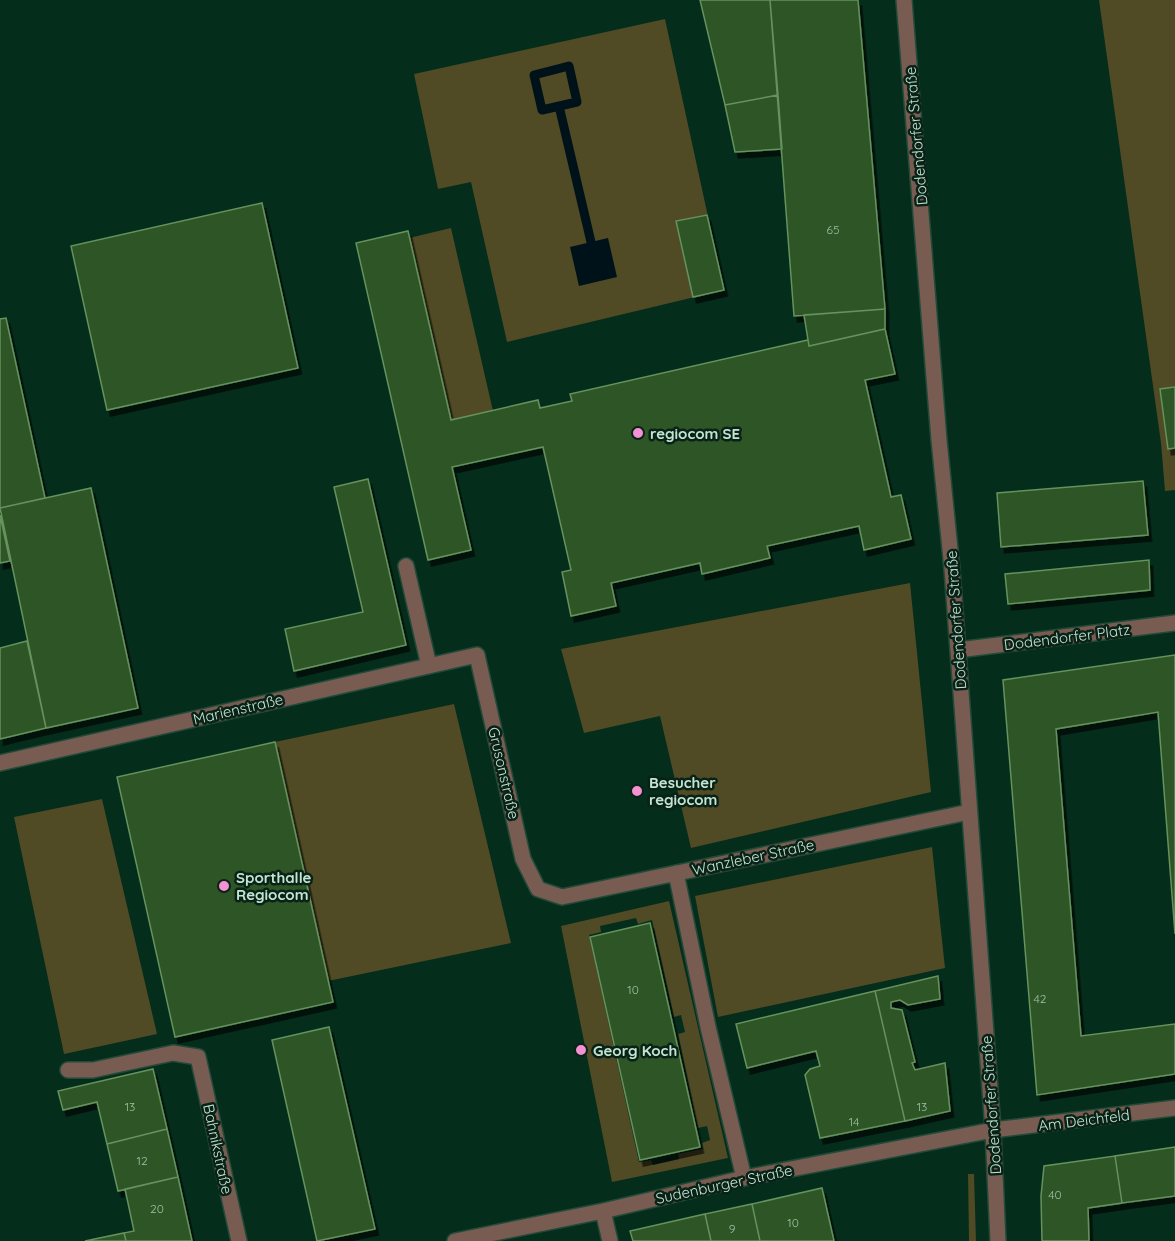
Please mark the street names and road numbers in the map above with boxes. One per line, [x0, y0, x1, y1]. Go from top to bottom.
street label: Dodendorfer Straße [900, 66, 932, 206]
street label: Dodendorfer Straße [942, 550, 970, 690]
street label: Dodendorfer Platz [1003, 620, 1131, 654]
street label: Marienstraße [191, 689, 285, 729]
street label: Grusonstraße [484, 725, 524, 821]
street label: Wanzleber Straße [690, 835, 816, 879]
street label: Dodendorfer Straße [977, 1035, 1005, 1175]
street label: Bahnikstraße [199, 1102, 237, 1196]
street label: Am Deichfeld [1037, 1105, 1131, 1135]
street label: Sudenburger Straße [654, 1160, 794, 1208]

